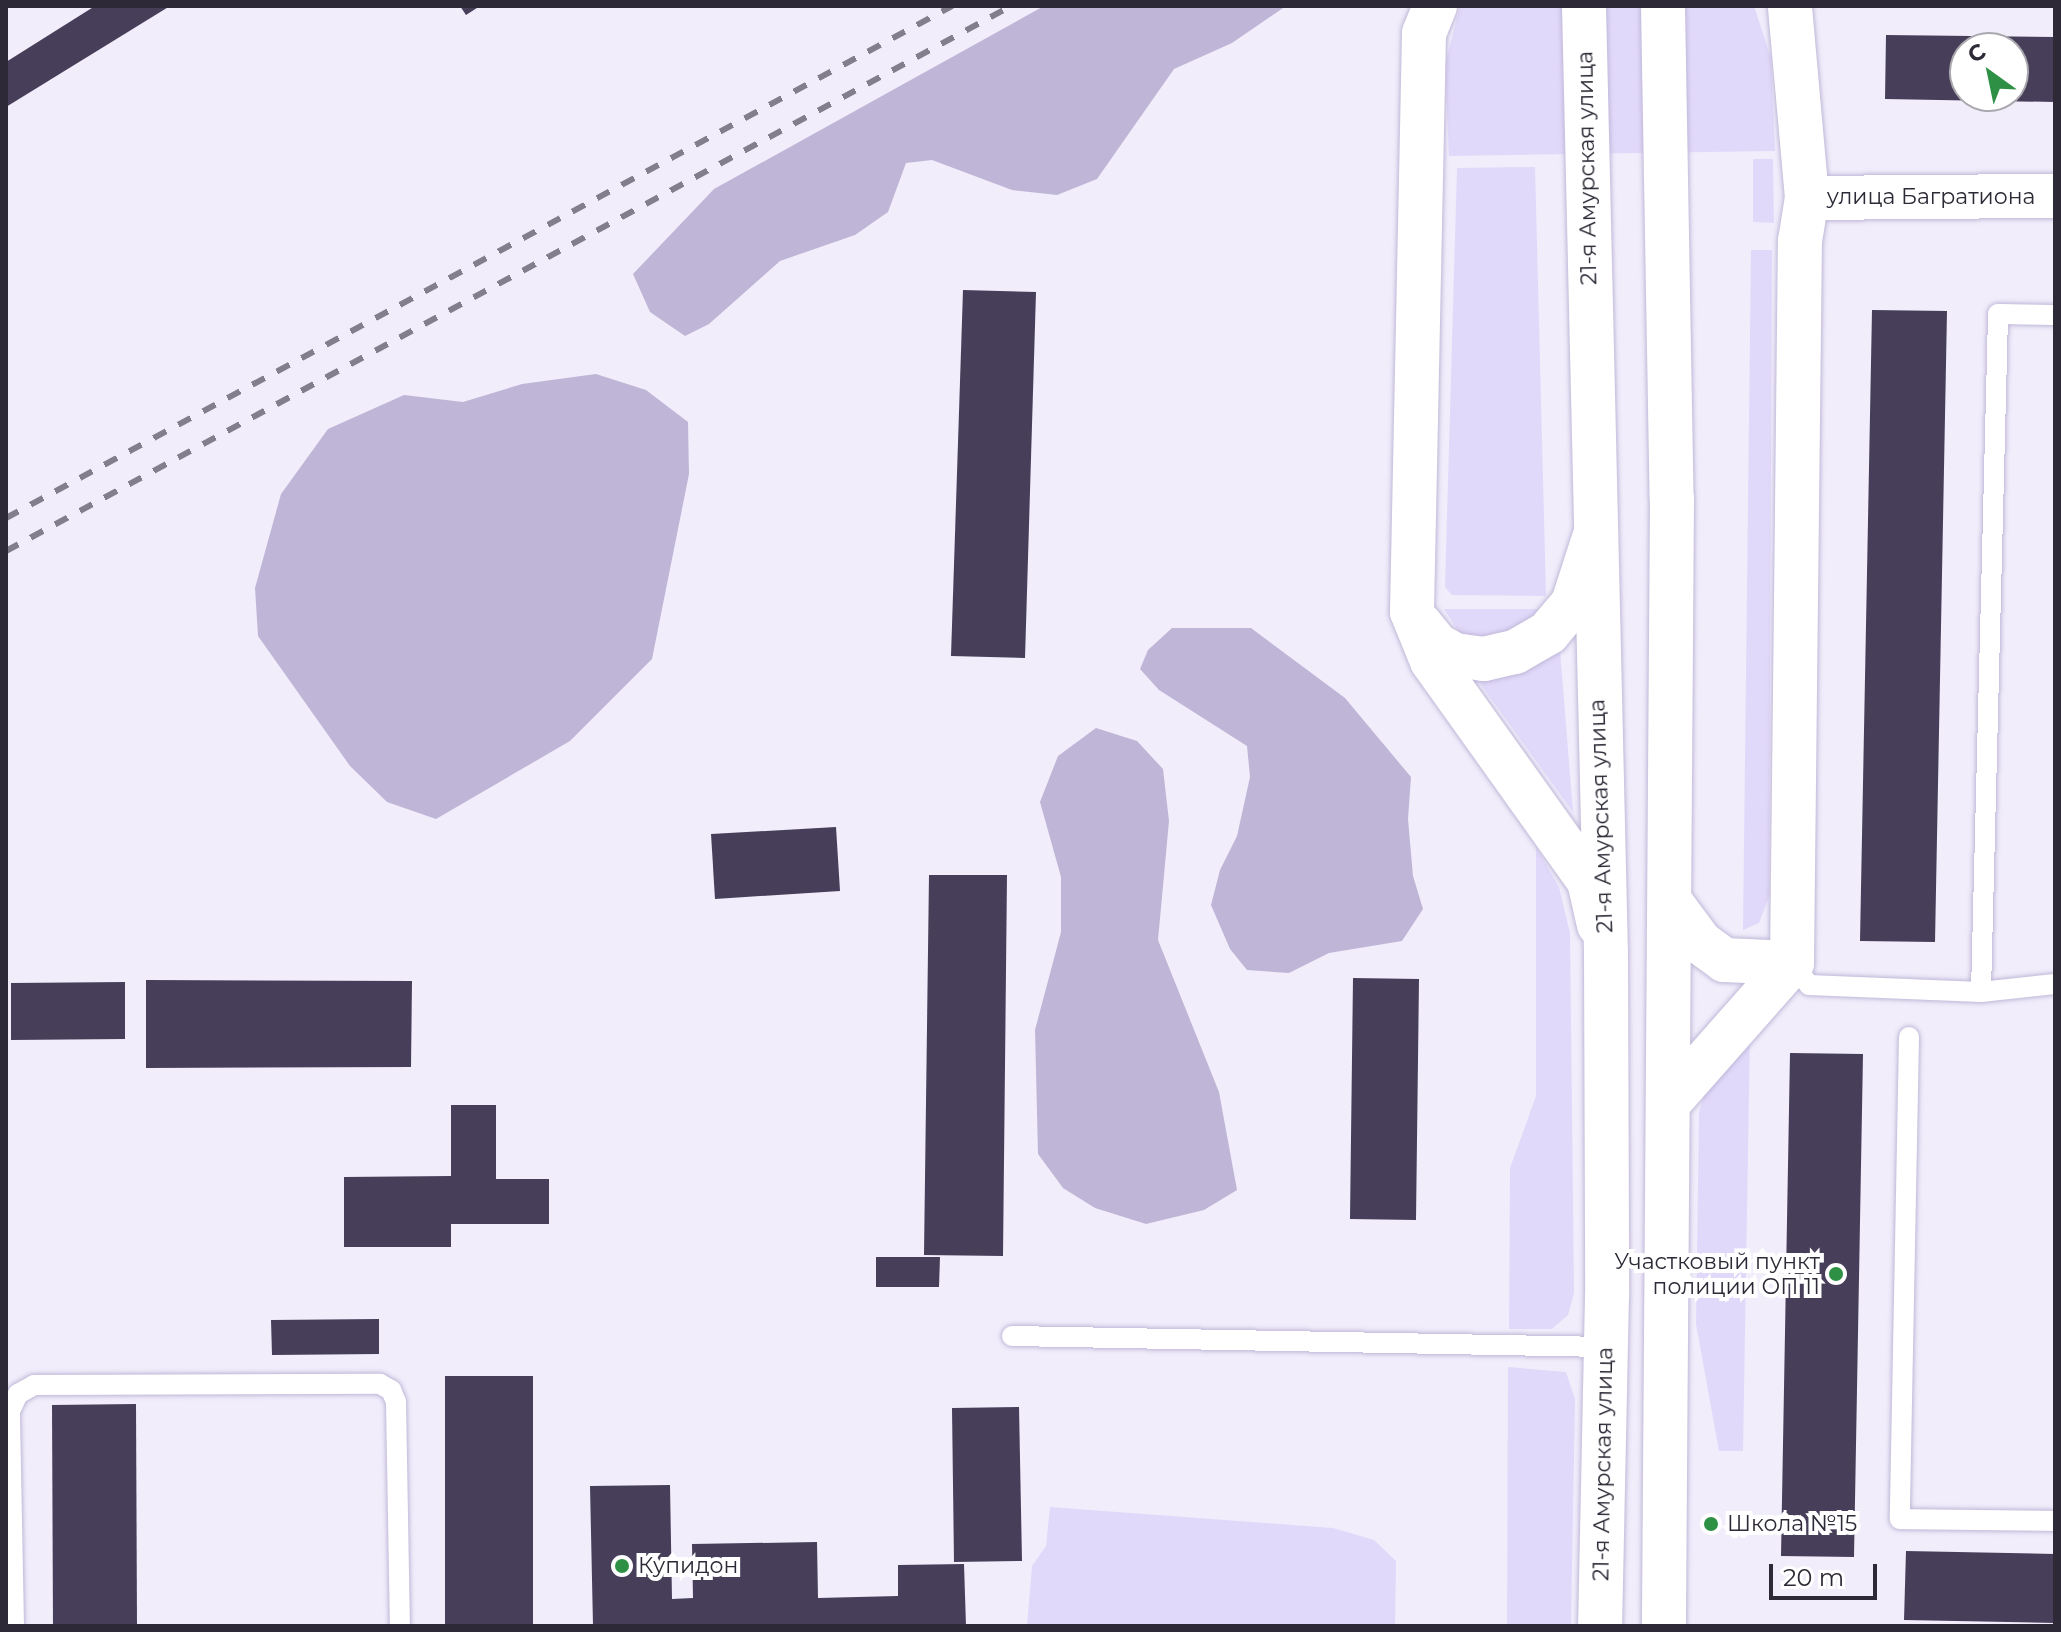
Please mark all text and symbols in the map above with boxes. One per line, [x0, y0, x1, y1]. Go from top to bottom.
north arrow [1949, 32, 2029, 112]
text: С [1963, 37, 1991, 69]
street label: 21-я Амурская улица [1572, 51, 1602, 285]
street label: улица Багратиона [1827, 184, 2035, 210]
street label: 21-я Амурская улица [1584, 699, 1618, 933]
place label: Участковый пункт полиции ОП 11 [1614, 1248, 1820, 1300]
marker: Участковый пункт полиции ОП 11 [1827, 1265, 1845, 1283]
street label: 21-я Амурская улица [1588, 1347, 1618, 1581]
place label: Школа №15 [1727, 1511, 1857, 1537]
marker: Школа №15 [1702, 1515, 1720, 1533]
scale bar [1773, 1548, 1881, 1598]
place label: Купидон [638, 1553, 738, 1579]
marker: Купидон [613, 1557, 631, 1575]
text: 20 m [1783, 1563, 1844, 1592]

